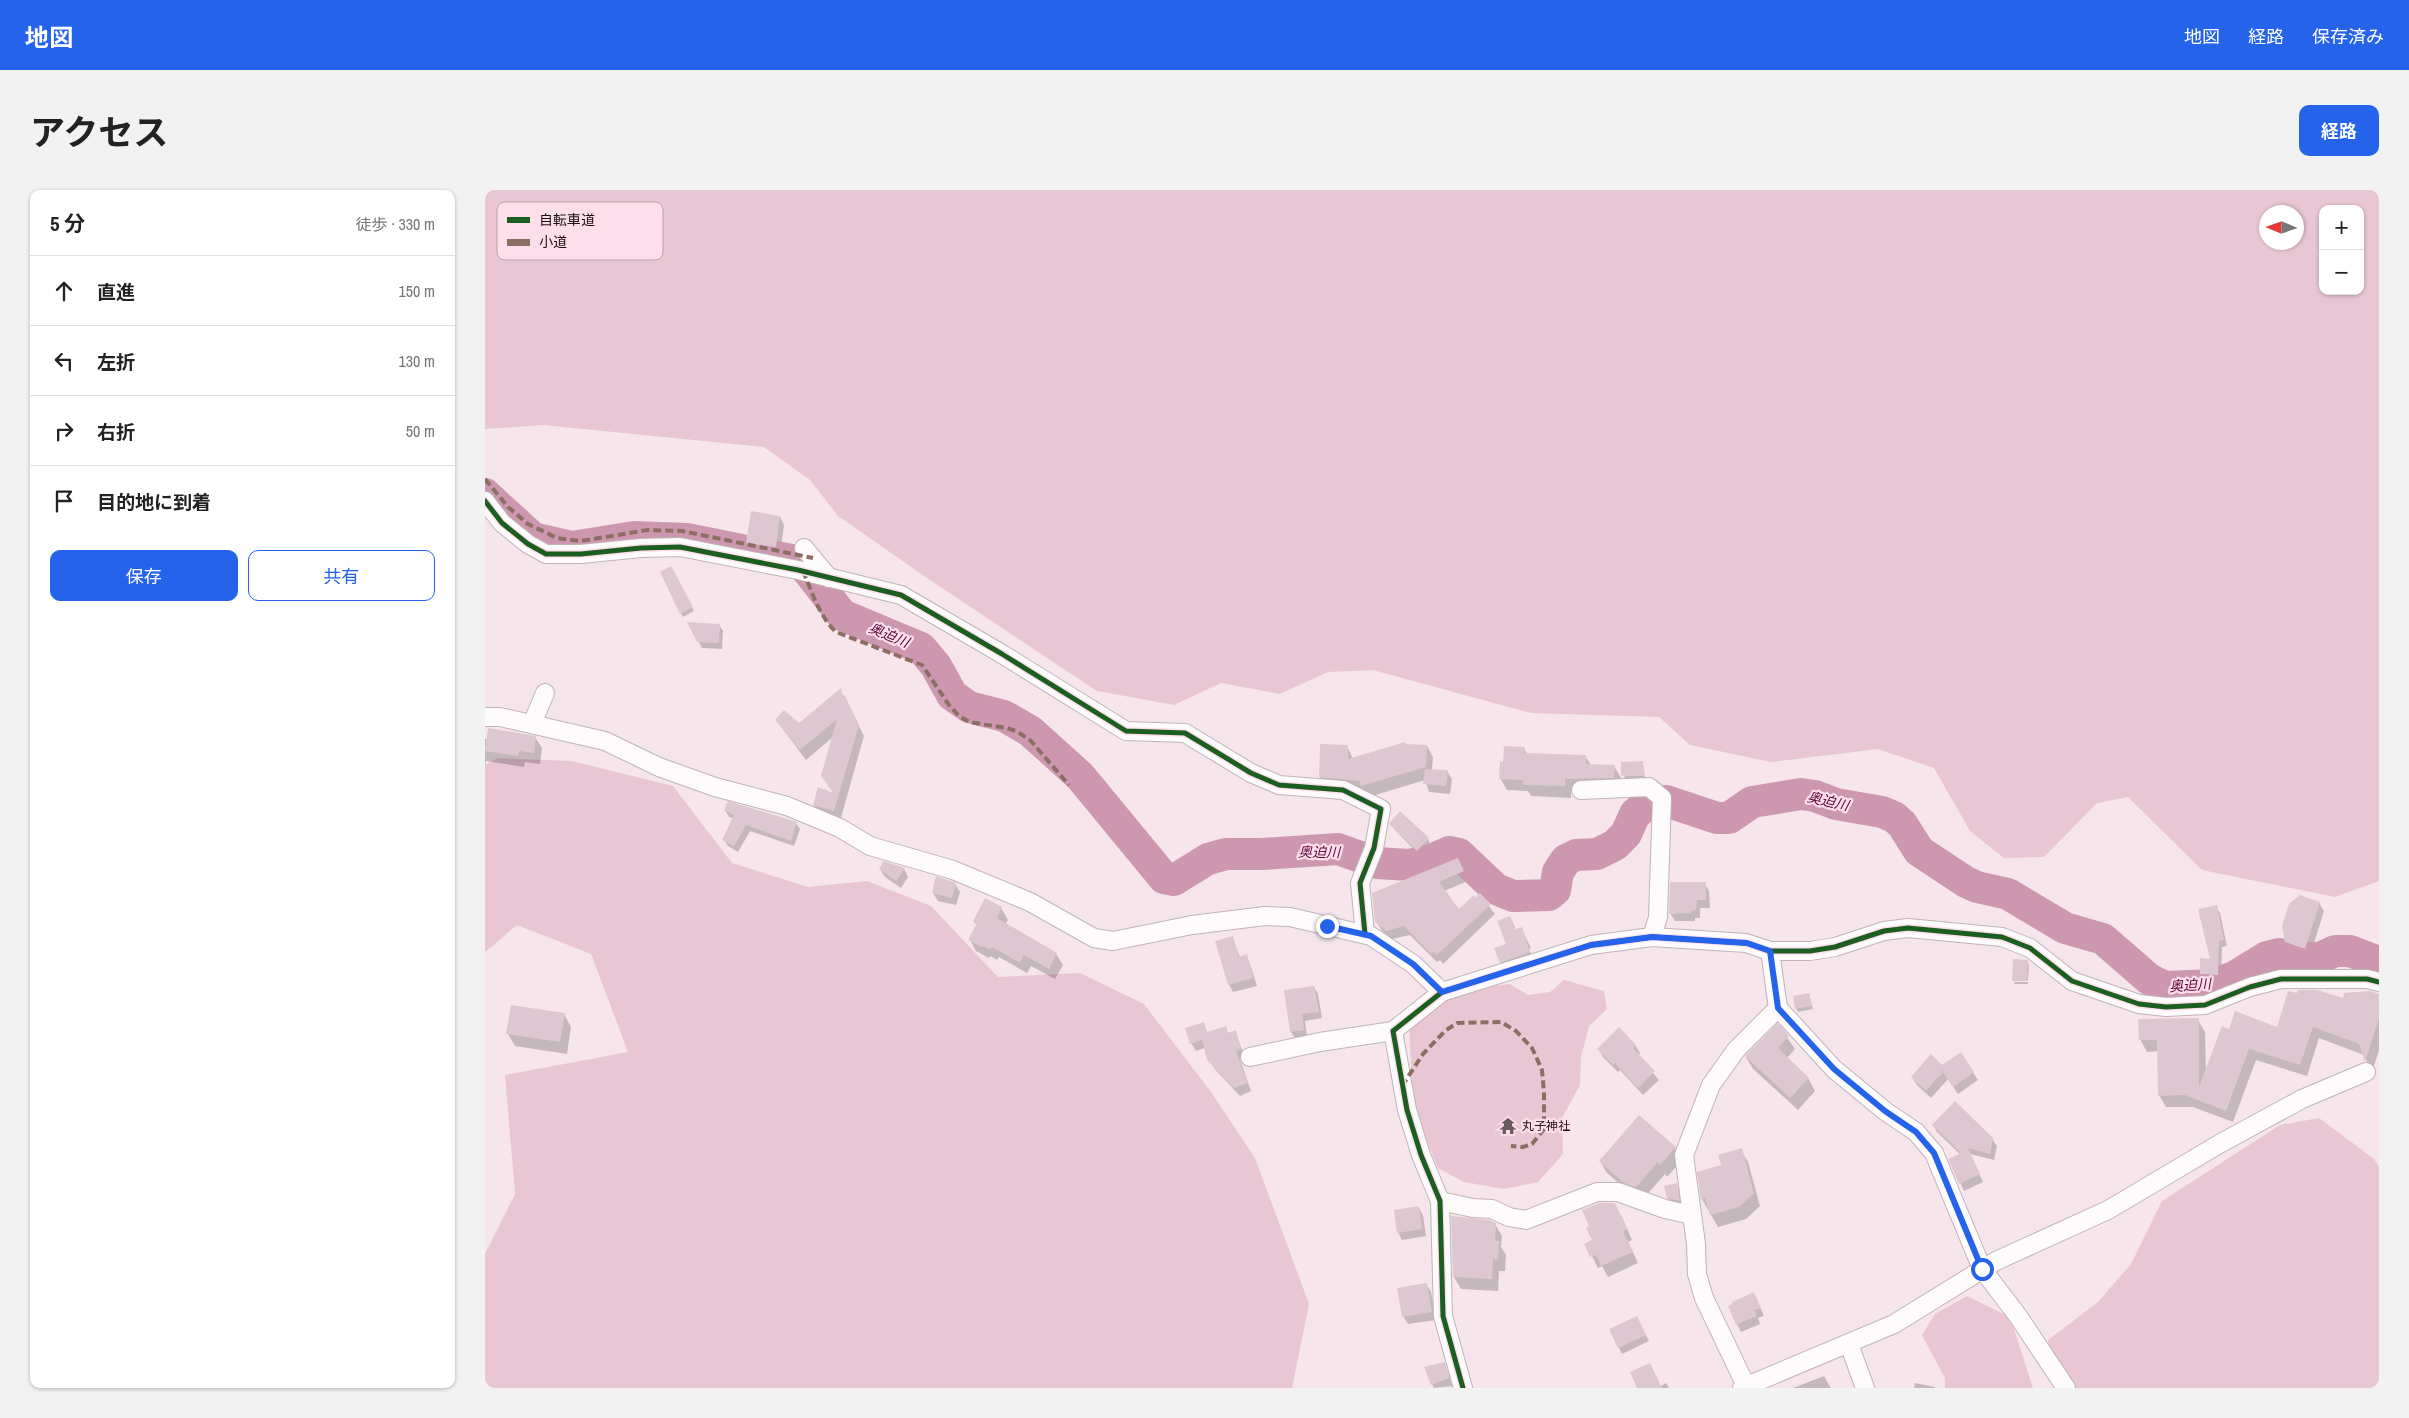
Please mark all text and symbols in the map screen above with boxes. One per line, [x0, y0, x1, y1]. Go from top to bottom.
text: 地図 [25, 21, 73, 53]
text: 地図 [2184, 24, 2220, 49]
text: 経路 [2248, 24, 2284, 49]
text: 保存済み [2312, 24, 2384, 49]
button: 経路 [2299, 105, 2379, 156]
text: アクセス [30, 109, 168, 156]
legend [497, 202, 663, 260]
north arrow [2259, 205, 2304, 250]
map controls [2319, 205, 2364, 295]
button: + [2319, 205, 2364, 250]
text: 5 分 [50, 209, 85, 238]
text: 自転車道 [539, 211, 595, 229]
text: 徒歩 · 330 m [356, 213, 435, 235]
text: 小道 [539, 233, 567, 251]
button: − [2319, 250, 2364, 295]
icon: ahead [50, 277, 78, 305]
text: 直進 [97, 279, 135, 305]
text: 150 m [399, 280, 435, 302]
icon: left [50, 347, 78, 375]
text: 左折 [97, 349, 135, 375]
text: 130 m [399, 350, 435, 372]
icon: right [50, 417, 78, 445]
text: 右折 [97, 419, 135, 445]
text: 50 m [406, 420, 435, 442]
icon: arrive [50, 487, 78, 515]
text: 目的地に到着 [97, 489, 211, 515]
button: 保存 [50, 550, 238, 601]
button: 共有 [248, 550, 435, 601]
water label: 奥迫川 [866, 619, 914, 652]
water label: 奥迫川 [1806, 788, 1852, 815]
water label: 奥迫川 [1298, 843, 1342, 861]
route end [1316, 915, 1339, 938]
water label: 奥迫川 [2168, 974, 2214, 995]
temple icon: 丸子神社 [1498, 1116, 1518, 1136]
place label: 丸子神社 [1522, 1118, 1570, 1134]
route start [1971, 1258, 1994, 1281]

